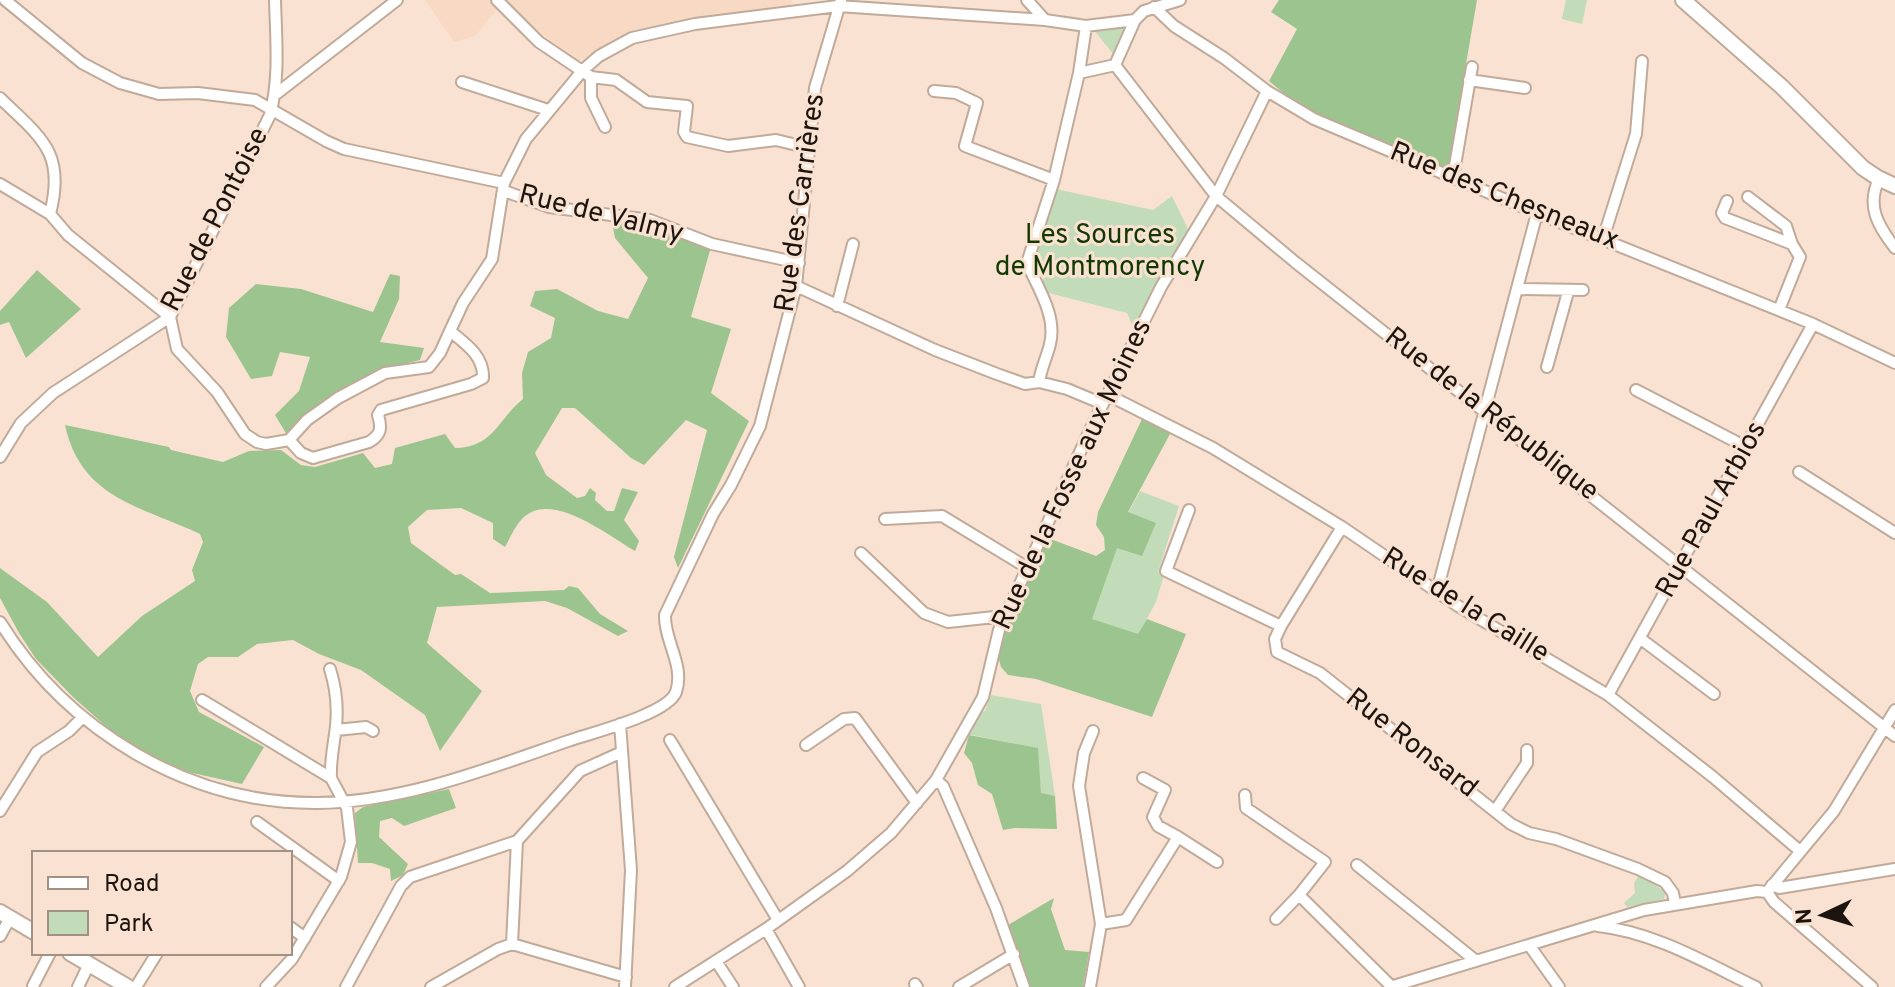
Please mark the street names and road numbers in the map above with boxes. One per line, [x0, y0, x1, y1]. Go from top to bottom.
street label: Rue des Carrières [768, 91, 834, 315]
street label: Rue de Pontoise [154, 122, 278, 318]
street label: Rue des Chesneaux [1384, 135, 1624, 259]
street label: Rue de Valmy [515, 177, 687, 253]
street label: Rue de la Fosse aux Moines [985, 314, 1161, 636]
street label: Rue de la République [1376, 320, 1606, 510]
street label: Rue Paul Arbios [1649, 415, 1775, 605]
street label: Rue de la Caille [1374, 540, 1556, 672]
street label: Rue Ronsard [1337, 681, 1485, 807]

